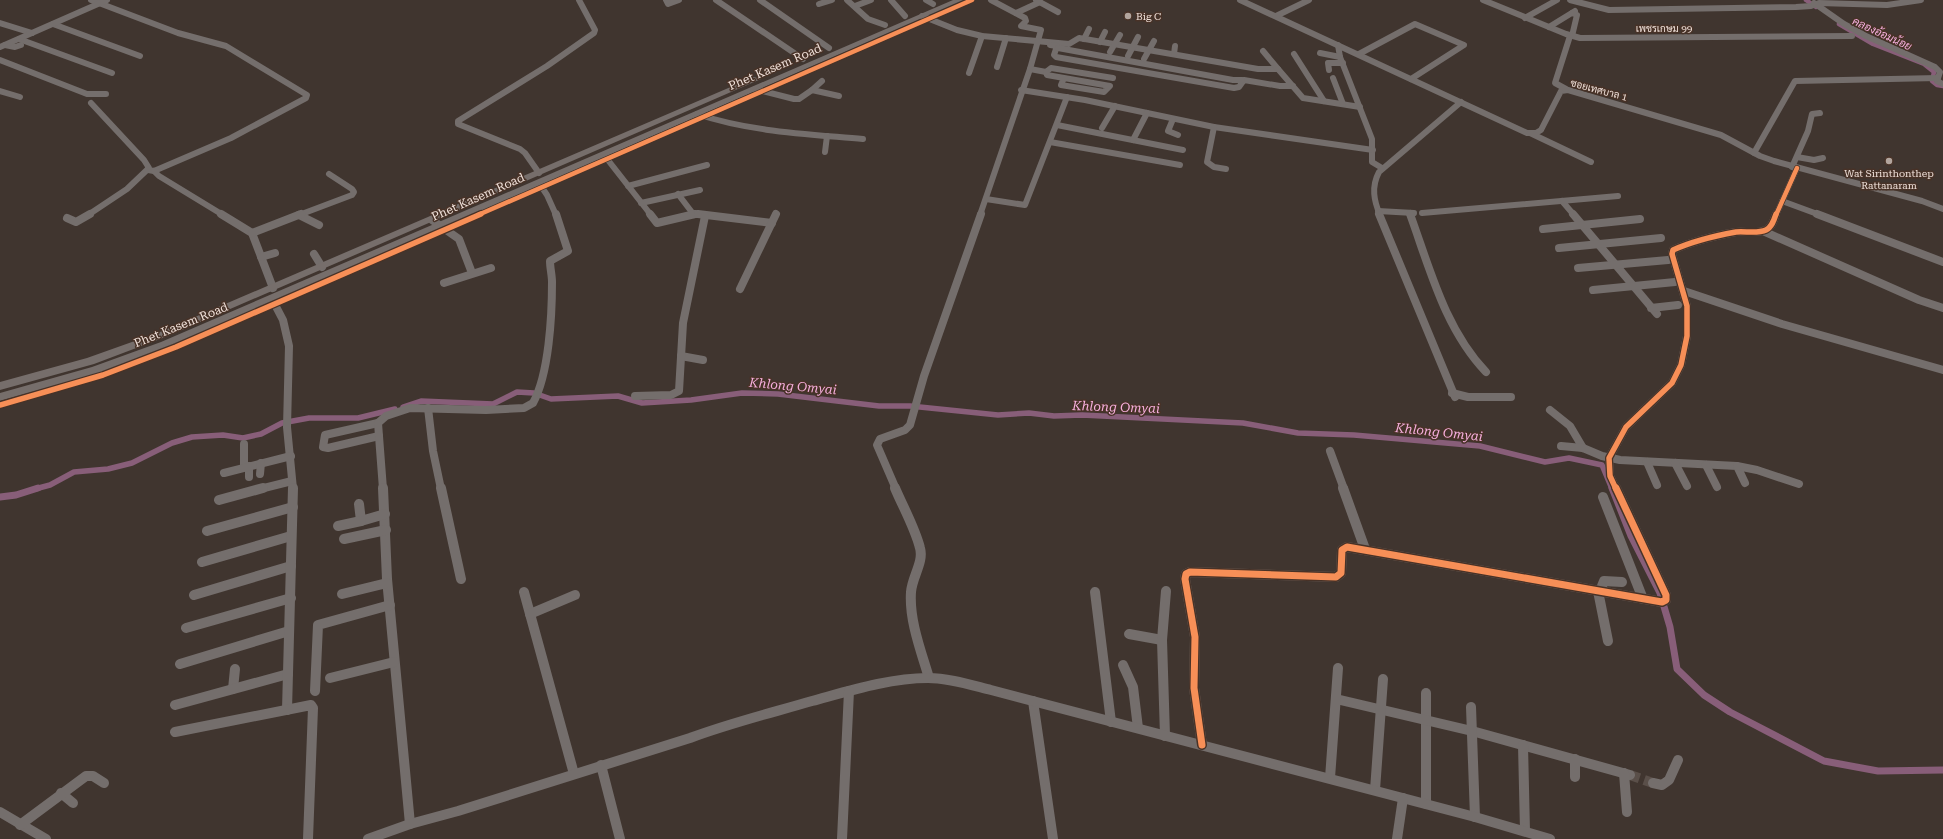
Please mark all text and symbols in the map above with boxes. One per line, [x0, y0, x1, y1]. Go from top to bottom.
marker: Big C [1123, 11, 1133, 21]
place label: Big C [1136, 11, 1161, 22]
water label: คลองอ้อมน้อย [1850, 14, 1915, 54]
street label: เพชรเกษม 99 [1636, 23, 1693, 34]
street label: Phet Kasem Road [726, 41, 824, 93]
street label: ซอยเทศบาล 1 [1569, 77, 1629, 103]
marker: Wat Sirinthonthep Rattanaram [1884, 156, 1894, 166]
place label: Wat Sirinthonthep Rattanaram [1844, 168, 1934, 191]
street label: Phet Kasem Road [429, 170, 527, 224]
street label: Phet Kasem Road [132, 300, 230, 350]
water label: Khlong Omyai [748, 375, 837, 397]
water label: Khlong Omyai [1071, 398, 1160, 416]
water label: Khlong Omyai [1393, 420, 1484, 444]

